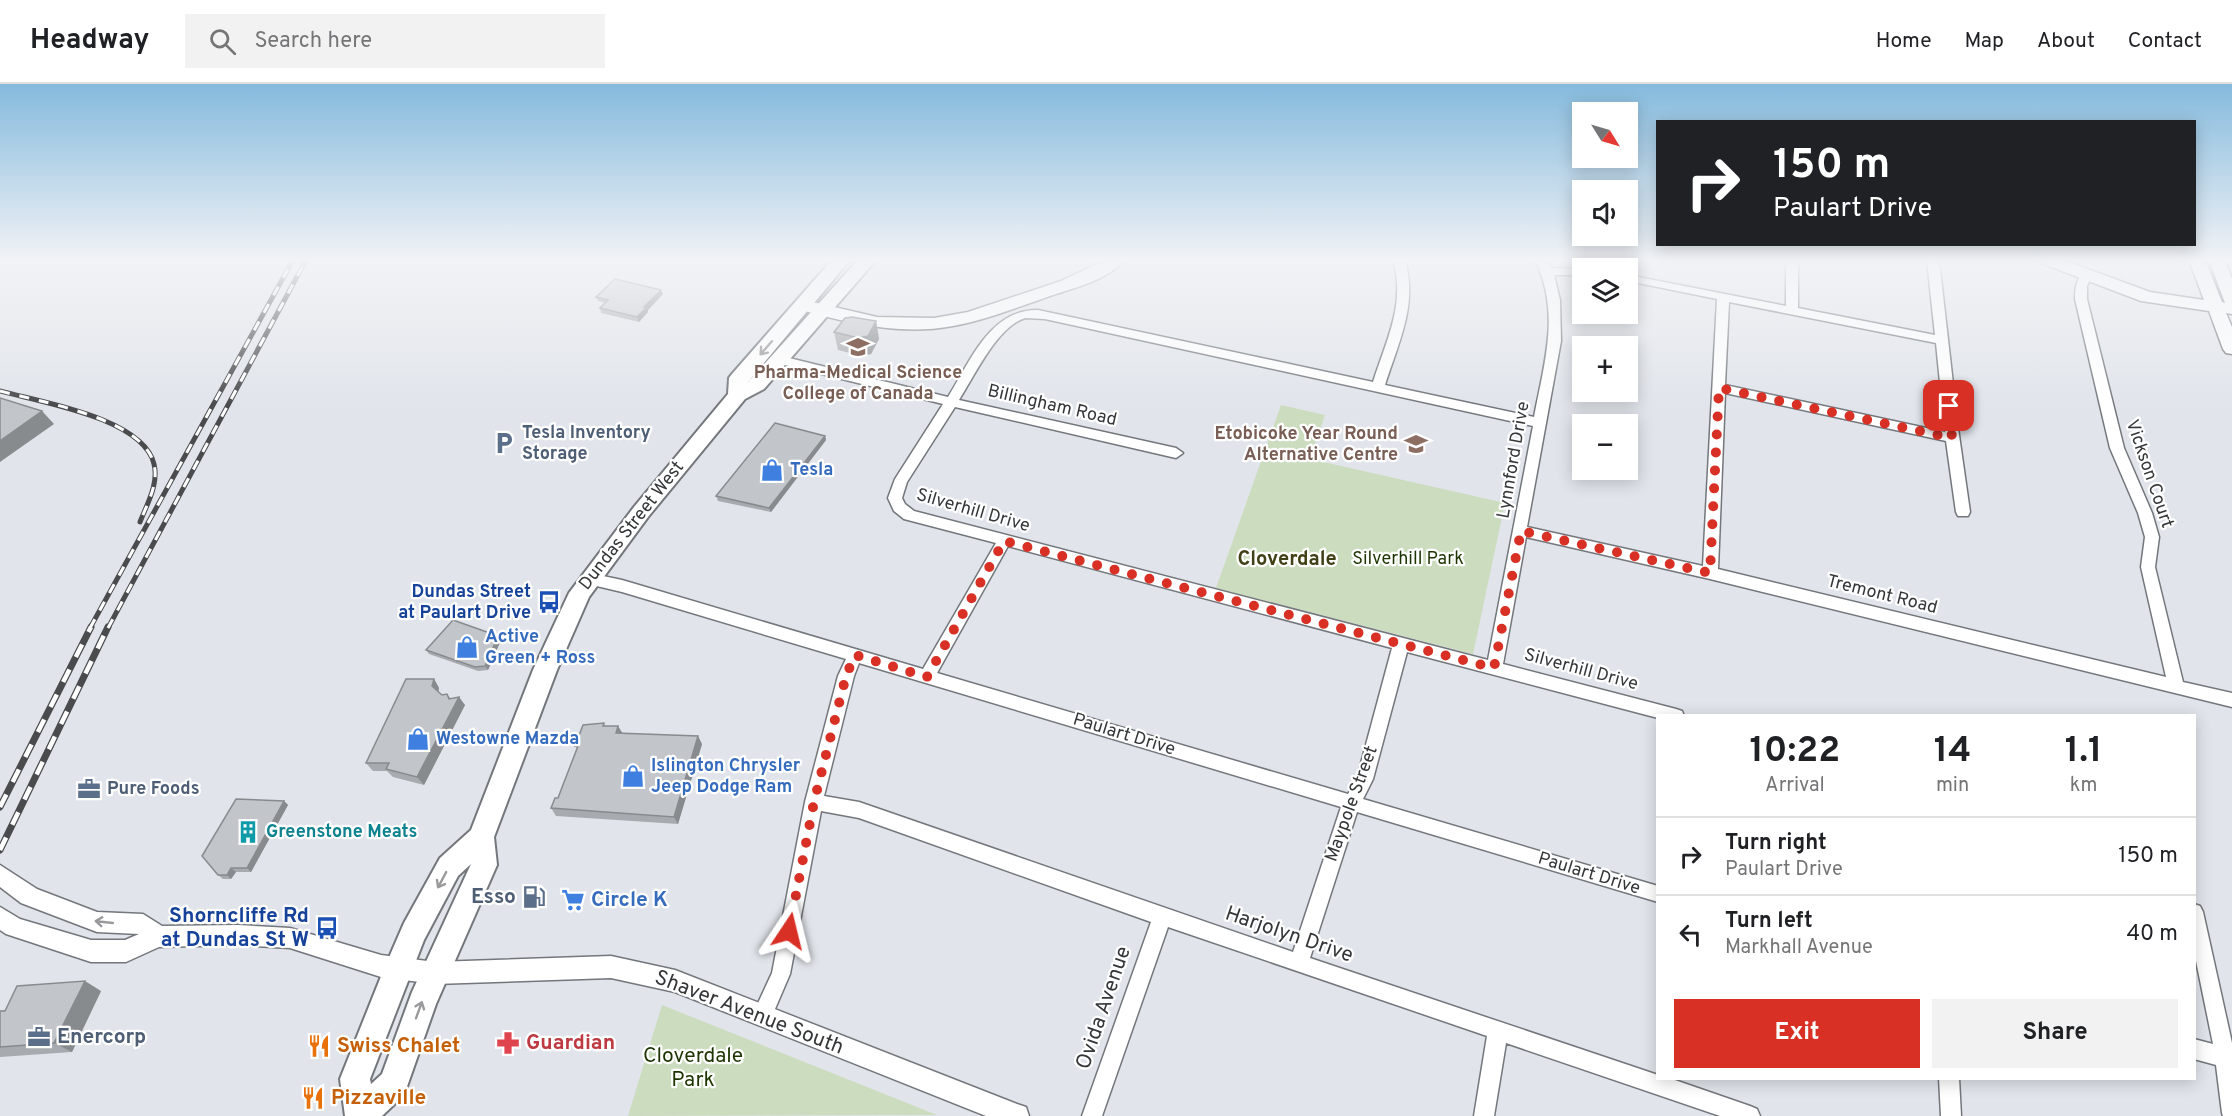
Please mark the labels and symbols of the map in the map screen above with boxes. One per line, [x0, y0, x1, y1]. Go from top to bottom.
north arrow [1572, 102, 1638, 168]
school or university icon: Pharma-Medical Science College of Canada [845, 334, 871, 360]
one-way arrow [759, 340, 773, 355]
place label: Pharma-Medical Science College of Canada [754, 362, 962, 406]
street label: Billingham Road [985, 380, 1119, 432]
pin [1923, 380, 1974, 431]
street label: Lynnford Drive [1492, 400, 1536, 520]
street label: Vickson Court [2120, 417, 2178, 531]
place label: Tesla Inventory Storage [522, 422, 651, 466]
place label: Etobicoke Year Round Alternative Centre [1214, 423, 1398, 467]
parking icon: Tesla Inventory Storage [491, 430, 517, 456]
school or university icon: Etobicoke Year Round Alternative Centre [1403, 431, 1429, 457]
street label: Dundas Street West [574, 457, 690, 595]
shop icon: Tesla [759, 457, 785, 483]
place label: Tesla [790, 459, 833, 482]
street label: Silverhill Drive [914, 484, 1032, 538]
district label: Cloverdale [1237, 547, 1337, 573]
park label: Silverhill Park [1352, 548, 1464, 571]
street label: Tremont Road [1824, 570, 1940, 620]
place label: Dundas Street at Paulart Drive [398, 581, 531, 625]
bus stop icon: Dundas Street at Paulart Drive [536, 589, 562, 615]
place label: Active Green + Ross [485, 626, 595, 670]
shop icon: Active Green + Ross [454, 634, 480, 660]
street label: Silverhill Drive [1522, 644, 1640, 696]
street label: Paulart Drive [1070, 709, 1178, 761]
shop icon: Westowne Mazda [405, 726, 431, 752]
place label: Westowne Mazda [436, 728, 579, 751]
street label: Maypole Street [1320, 743, 1384, 865]
place label: Islington Chrysler Jeep Dodge Ram [651, 755, 801, 799]
shop icon: Islington Chrysler Jeep Dodge Ram [620, 763, 646, 789]
office icon: Pure Foods [76, 776, 102, 802]
place label: Pure Foods [107, 778, 200, 801]
building icon: Greenstone Meats [235, 819, 261, 845]
place label: Greenstone Meats [266, 821, 417, 844]
street label: Paulart Drive [1535, 848, 1643, 900]
one-way arrow [436, 871, 448, 888]
place label: Esso [471, 884, 516, 911]
fuel station icon: Esso [521, 884, 547, 910]
supermarket icon: Circle K [560, 887, 586, 913]
place label: Circle K [591, 887, 668, 914]
position arrow [757, 899, 821, 963]
street label: Harjolyn Drive [1221, 900, 1357, 970]
place label: Shorncliffe Rd at Dundas St W [161, 903, 309, 954]
bus stop icon: Shorncliffe Rd at Dundas St W [314, 915, 340, 941]
one-way arrow [95, 916, 114, 927]
street label: Ovida Avenue [1070, 943, 1138, 1073]
street label: Shaver Avenue South [651, 965, 847, 1061]
one-way arrow [415, 1001, 426, 1020]
office icon: Enercorp [26, 1024, 52, 1050]
place label: Enercorp [57, 1024, 146, 1051]
pharmacy icon: Guardian [495, 1030, 521, 1056]
place label: Guardian [526, 1030, 615, 1057]
restaurant icon: Swiss Chalet [306, 1033, 332, 1059]
place label: Swiss Chalet [337, 1033, 460, 1060]
park label: Cloverdale Park [643, 1043, 743, 1094]
restaurant icon: Pizzaville [300, 1085, 326, 1111]
place label: Pizzaville [331, 1085, 426, 1112]

